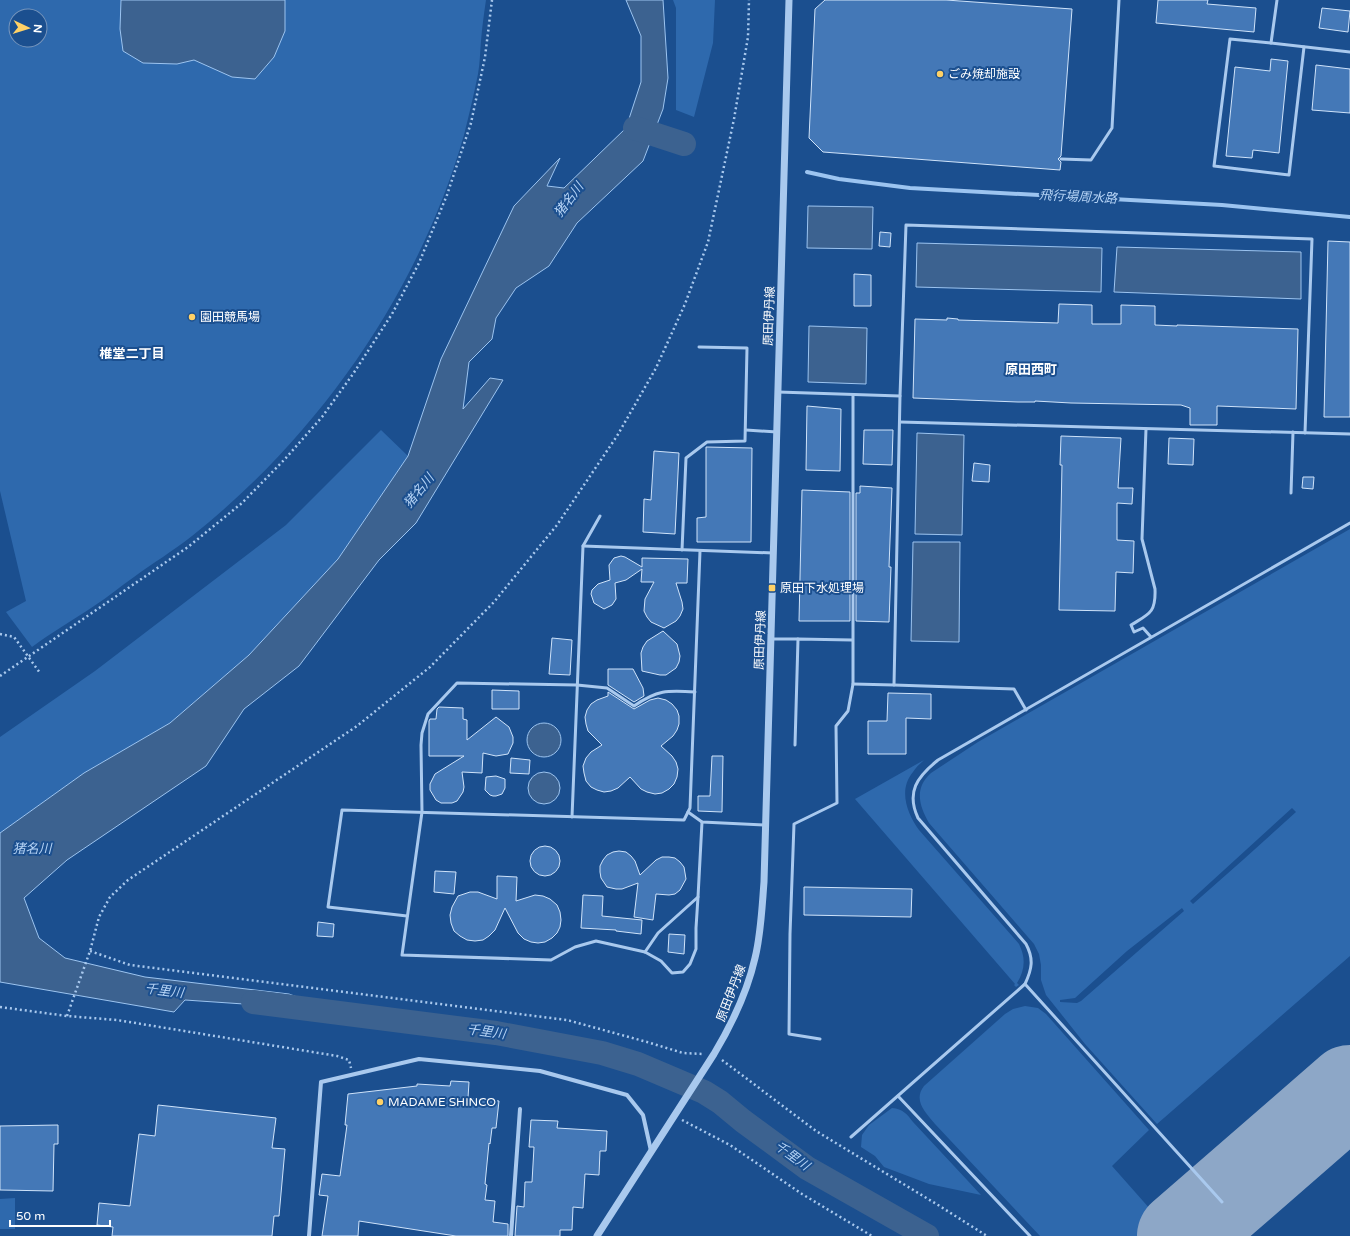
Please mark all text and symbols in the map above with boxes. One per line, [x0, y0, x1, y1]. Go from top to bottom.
north arrow [8, 8, 48, 48]
text: N [31, 24, 44, 34]
place label: ごみ焼却施設 [948, 67, 1020, 81]
marker: ごみ焼却施設 [935, 69, 945, 79]
water label: 猪名川 [551, 178, 588, 220]
water label: 飛行場周水路 [1039, 187, 1118, 207]
street label: 原田伊丹線 [761, 286, 777, 346]
place label: 園田競馬場 [200, 310, 260, 324]
marker: 園田競馬場 [187, 312, 197, 322]
district label: 椎堂二丁目 [99, 346, 165, 362]
district label: 原田西町 [1005, 362, 1057, 378]
water label: 猪名川 [401, 469, 439, 511]
place label: 原田下水処理場 [780, 581, 864, 595]
marker: 原田下水処理場 [767, 583, 777, 593]
street label: 原田伊丹線 [752, 610, 768, 670]
water label: 猪名川 [12, 841, 53, 857]
street label: 原田伊丹線 [714, 962, 748, 1024]
water label: 千里川 [144, 981, 186, 1002]
water label: 千里川 [466, 1021, 508, 1043]
place label: MADAME SHINCO [388, 1095, 496, 1109]
marker: MADAME SHINCO [375, 1097, 385, 1107]
water label: 千里川 [772, 1138, 814, 1175]
scale bar [10, 1202, 110, 1228]
text: 50 m [16, 1209, 45, 1223]

